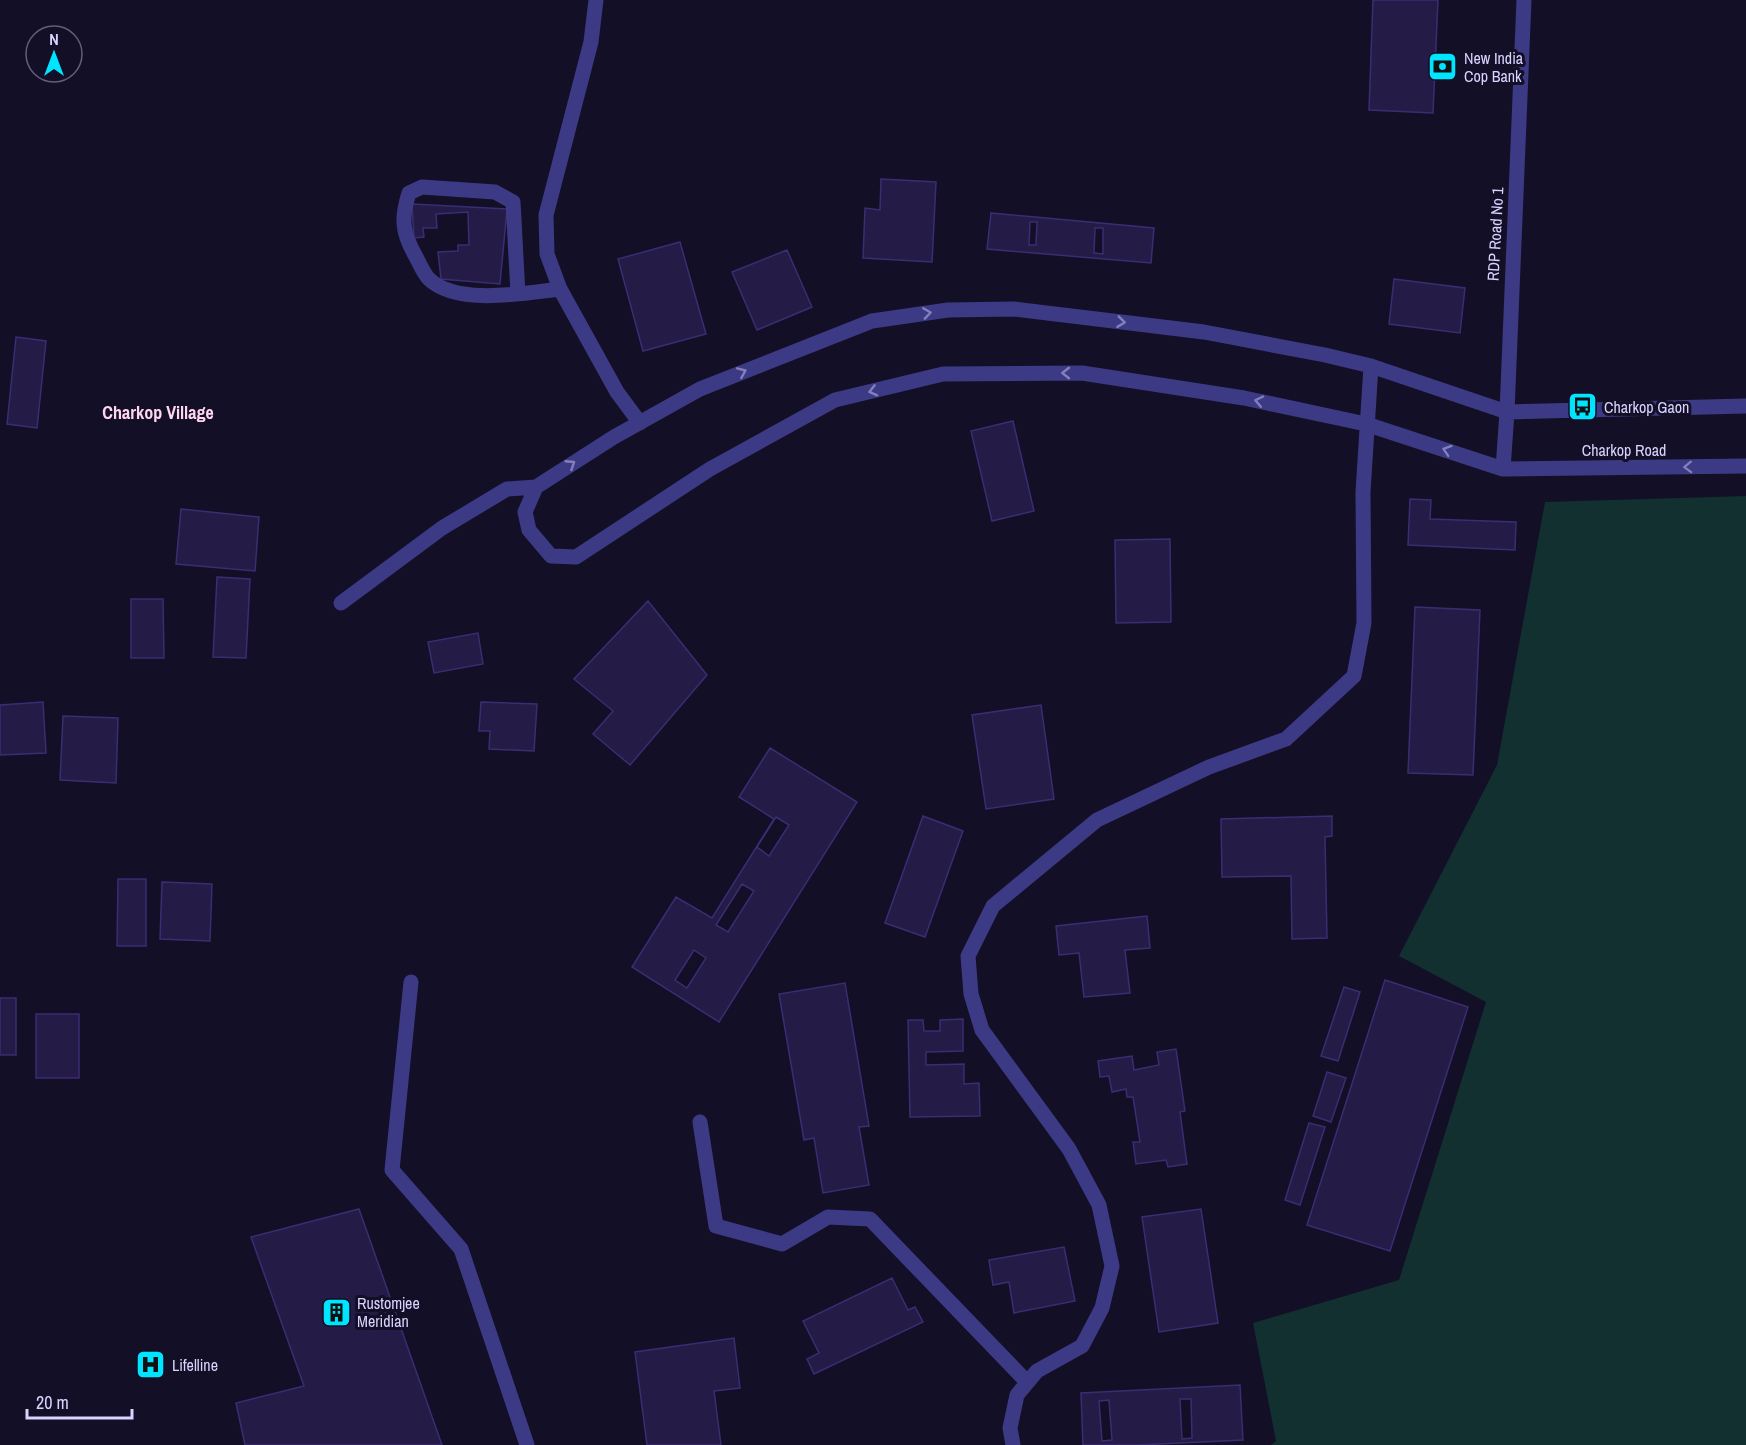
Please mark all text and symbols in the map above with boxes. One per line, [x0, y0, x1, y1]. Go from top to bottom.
north arrow [24, 24, 84, 84]
text: N [49, 28, 59, 50]
place label: New India Cop Bank [1464, 47, 1524, 87]
bank icon: New India Cop Bank [1427, 51, 1459, 83]
street label: RDP Road No 1 [1482, 186, 1508, 281]
one-way arrow [922, 308, 932, 320]
one-way arrow [1116, 315, 1126, 327]
one-way arrow [736, 367, 747, 379]
one-way arrow [1062, 367, 1071, 379]
one-way arrow [868, 384, 878, 397]
bus stop icon: Charkop Gaon [1567, 391, 1599, 423]
one-way arrow [1254, 395, 1264, 408]
place label: Charkop Gaon [1604, 396, 1689, 418]
district label: Charkop Village [102, 400, 214, 425]
street label: Charkop Road [1582, 439, 1666, 461]
one-way arrow [1442, 445, 1453, 458]
one-way arrow [565, 460, 575, 472]
one-way arrow [1683, 461, 1692, 474]
place label: Rustomjee Meridian [357, 1292, 420, 1332]
building icon: Rustomjee Meridian [320, 1296, 352, 1328]
hospital icon: Lifelline [135, 1349, 167, 1381]
place label: Lifelline [172, 1354, 218, 1376]
scale bar [27, 1382, 132, 1420]
text: 20 m [36, 1390, 69, 1415]

